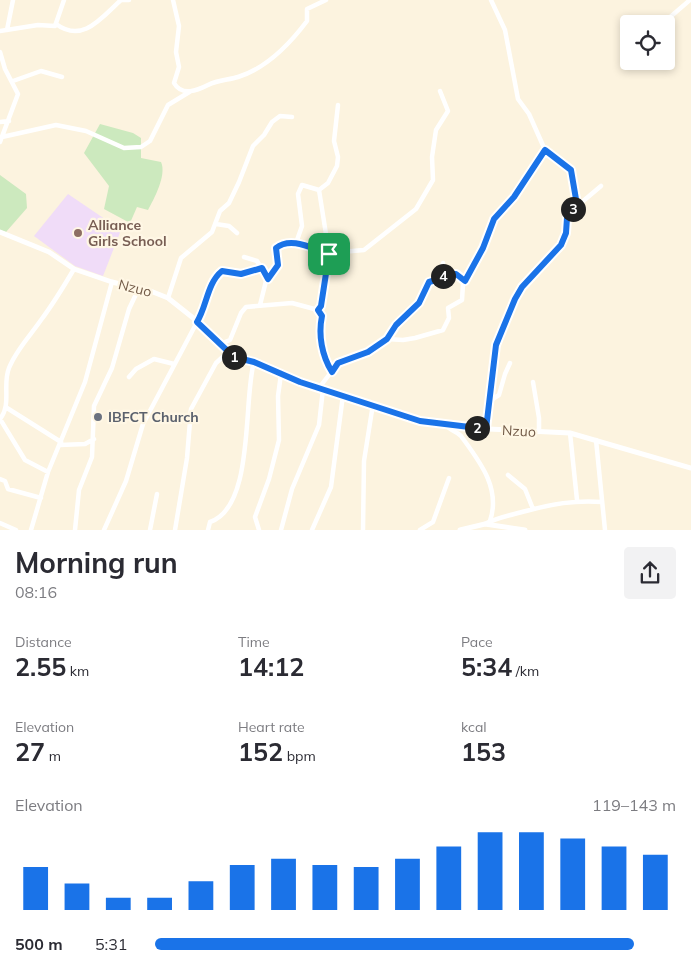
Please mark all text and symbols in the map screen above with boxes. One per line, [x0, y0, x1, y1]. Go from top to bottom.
map controls [620, 15, 675, 70]
button: locate [620, 15, 675, 70]
pin: 3 [560, 196, 586, 222]
text: 3 [569, 200, 578, 218]
place label: Alliance Girls School [88, 216, 167, 250]
marker: Alliance Girls School [72, 227, 84, 239]
pin [308, 233, 350, 275]
icon: arrive [315, 240, 343, 268]
pin: 4 [430, 264, 456, 288]
text: 4 [439, 267, 448, 285]
street label: Nzuo [116, 275, 154, 301]
pin: 1 [222, 344, 246, 370]
text: 1 [230, 348, 239, 366]
place label: IBFCT Church [108, 408, 199, 426]
marker: IBFCT Church [92, 411, 104, 423]
pin: 2 [464, 416, 490, 440]
text: 2 [473, 419, 482, 437]
street label: Nzuo [502, 421, 536, 441]
text: Morning run [15, 545, 178, 580]
button: share [624, 547, 676, 599]
text: 08:16 [15, 582, 57, 602]
text: Distance [15, 633, 72, 651]
text: Time [238, 633, 270, 651]
text: Pace [461, 633, 493, 651]
text: 2.55 [15, 651, 66, 682]
text: 14:12 [238, 651, 304, 682]
text: 5:34 [461, 651, 512, 682]
text: km [66, 662, 89, 680]
text: /km [512, 662, 539, 680]
text: Elevation [15, 718, 74, 736]
text: Heart rate [238, 718, 305, 736]
text: kcal [461, 718, 487, 736]
text: 27 [15, 736, 45, 767]
text: 152 [238, 736, 283, 767]
text: 153 [461, 736, 506, 767]
text: m [45, 747, 61, 765]
text: bpm [283, 747, 316, 765]
text: Elevation [15, 795, 83, 815]
text: 119–143 m [592, 795, 676, 815]
text: 500 m [15, 934, 63, 954]
text: 5:31 [95, 934, 127, 954]

